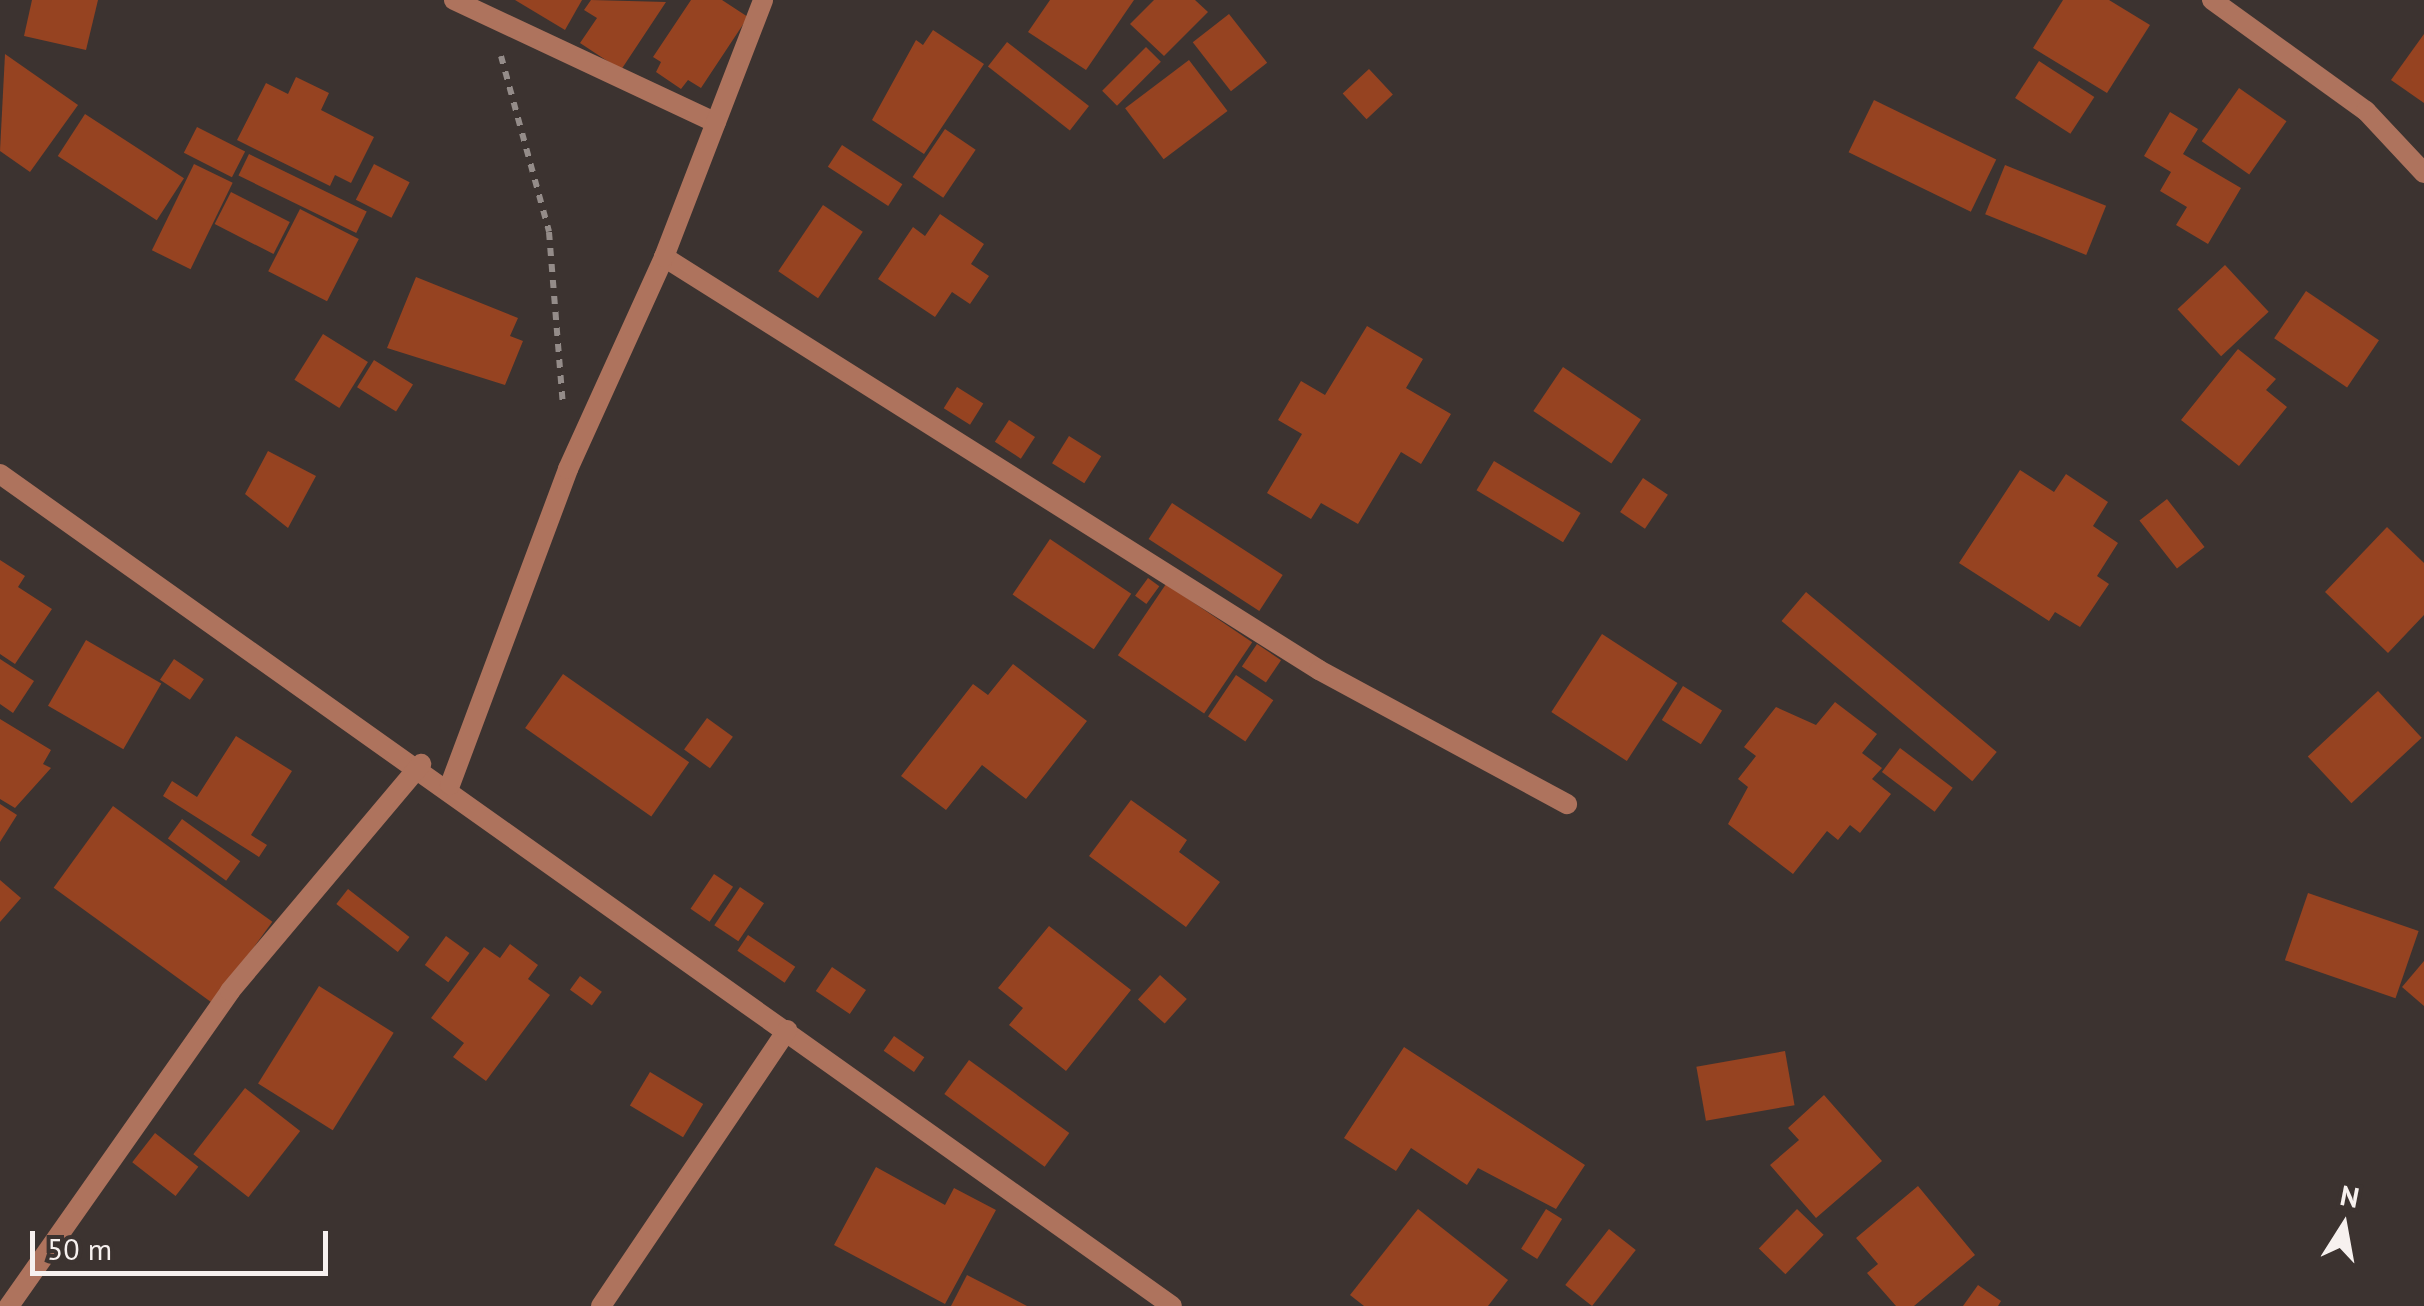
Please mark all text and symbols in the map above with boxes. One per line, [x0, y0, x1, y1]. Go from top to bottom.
north arrow [2294, 1176, 2394, 1276]
text: N [2337, 1176, 2362, 1216]
scale bar [35, 1211, 332, 1273]
text: 50 m [47, 1229, 112, 1268]

